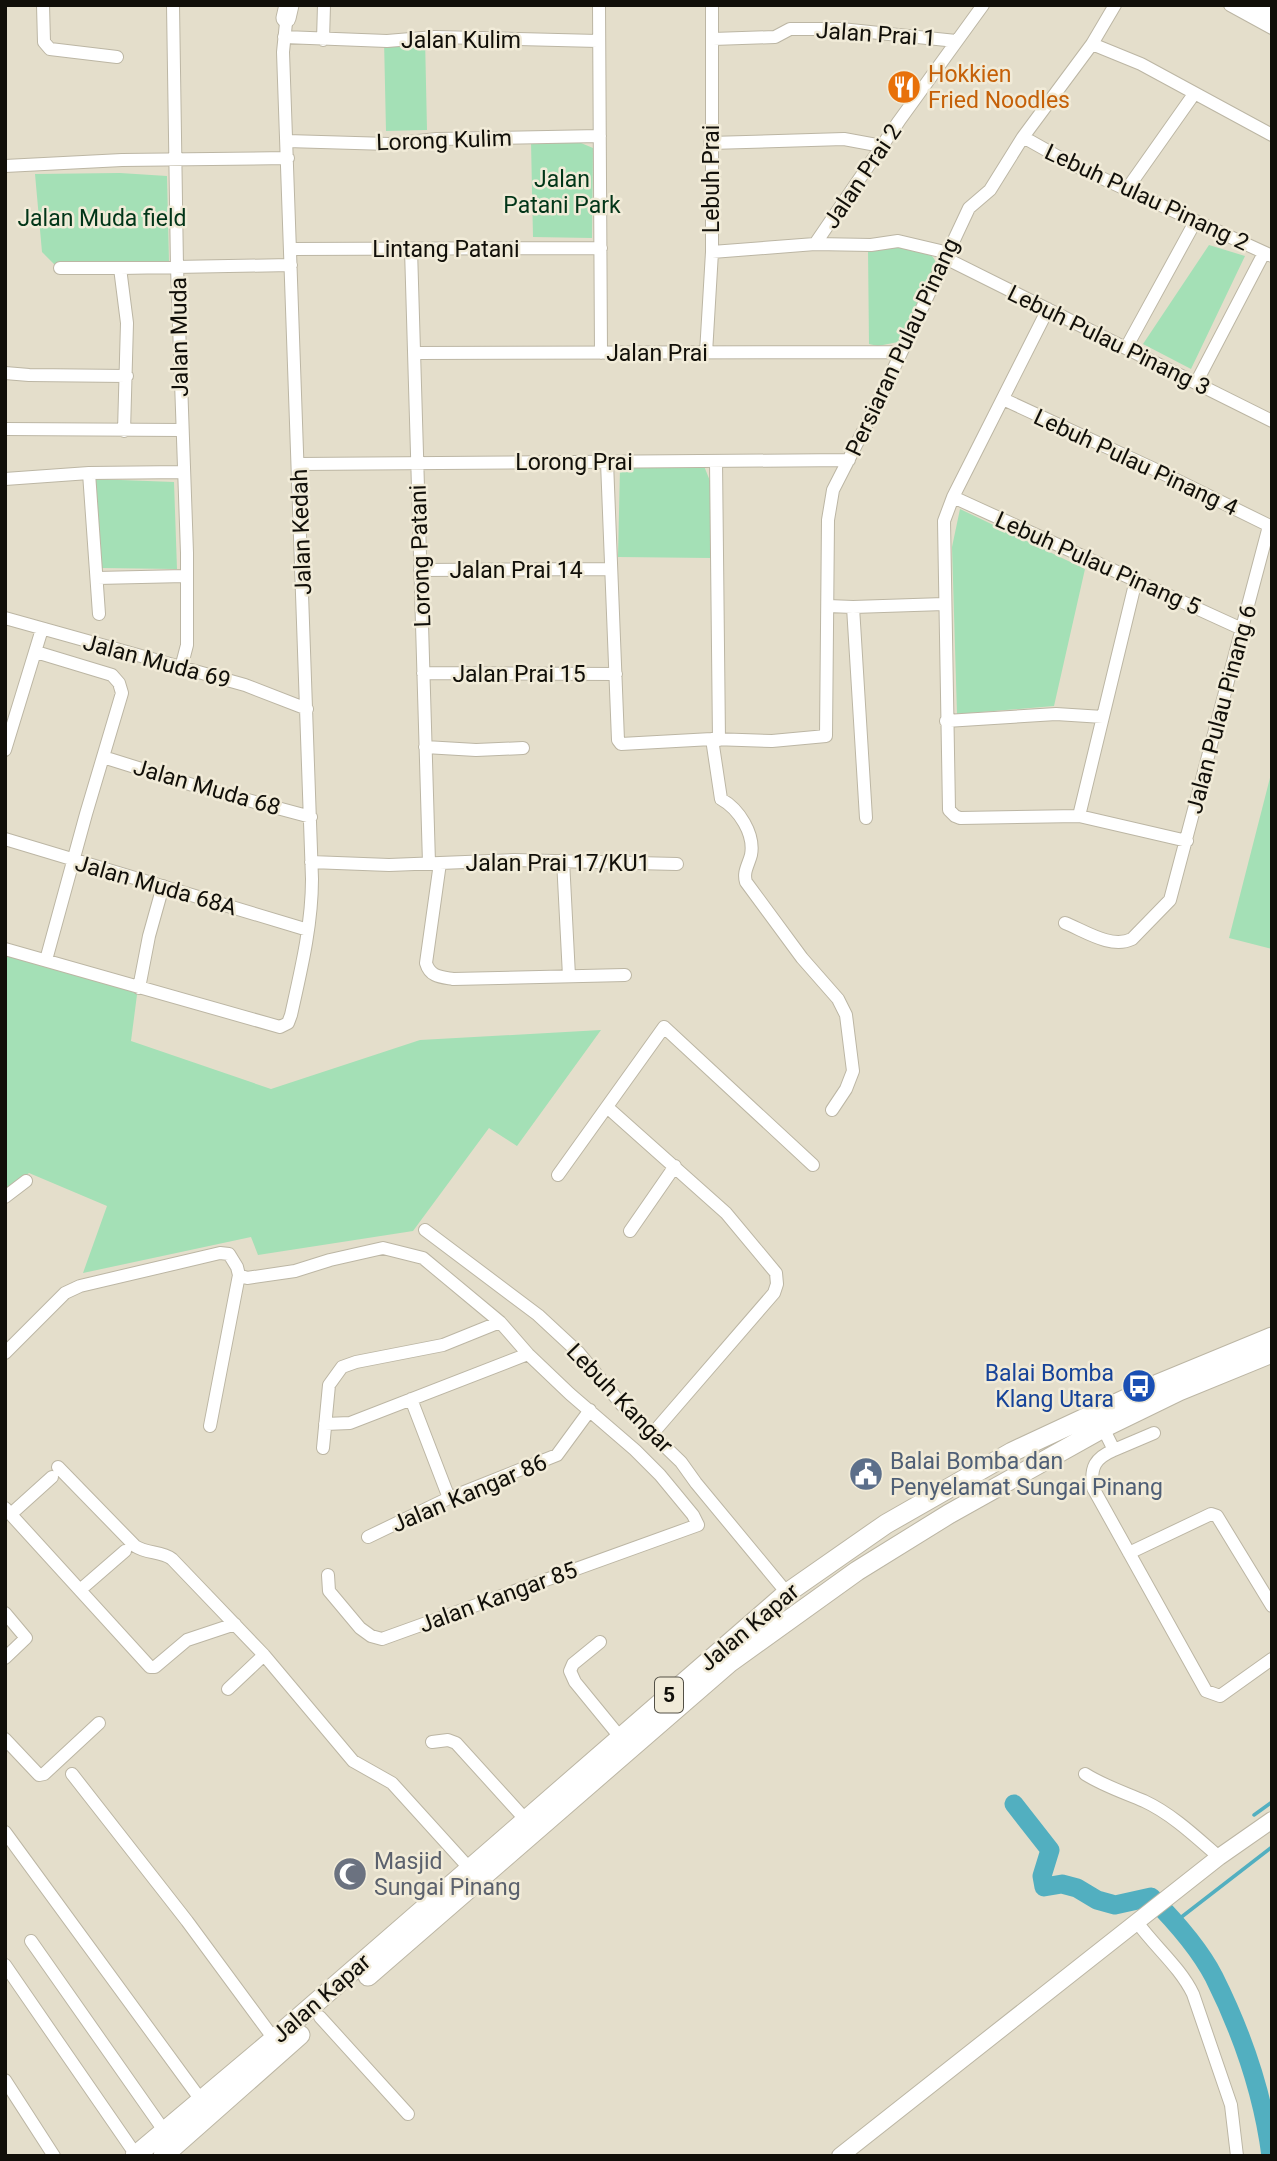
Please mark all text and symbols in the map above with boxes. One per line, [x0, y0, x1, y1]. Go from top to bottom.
street label: Jalan Prai 1 [815, 17, 937, 52]
street label: Jalan Kulim [401, 27, 521, 54]
place label: Hokkien Fried Noodles [928, 61, 1070, 114]
restaurant icon: Hokkien Fried Noodles [885, 68, 923, 106]
street label: Jalan Prai 2 [818, 119, 907, 234]
street label: Lorong Kulim [376, 125, 512, 156]
street label: Lebuh Prai [698, 125, 725, 233]
street label: Lebuh Pulau Pinang 2 [1041, 138, 1253, 257]
park label: Jalan Patani Park [503, 166, 621, 219]
park label: Jalan Muda field [17, 205, 187, 232]
street label: Persiaran Pulau Pinang [840, 234, 965, 460]
street label: Lintang Patani [372, 236, 520, 263]
street label: Jalan Muda [165, 277, 194, 397]
street label: Lebuh Pulau Pinang 3 [1003, 280, 1214, 401]
street label: Jalan Prai [606, 340, 708, 367]
street label: Lebuh Pulau Pinang 4 [1030, 403, 1242, 522]
street label: Lorong Prai [515, 449, 633, 476]
street label: Jalan Kedah [286, 468, 317, 596]
street label: Lorong Patani [405, 484, 436, 628]
street label: Lebuh Pulau Pinang 5 [991, 506, 1205, 621]
street label: Jalan Prai 14 [449, 557, 583, 584]
street label: Jalan Pulau Pinang 6 [1181, 602, 1262, 816]
street label: Jalan Muda 69 [80, 629, 234, 694]
street label: Jalan Prai 15 [452, 661, 586, 688]
street label: Jalan Muda 68 [130, 754, 283, 821]
street label: Jalan Muda 68A [72, 850, 240, 921]
street label: Jalan Prai 17/KU1 [466, 850, 651, 877]
street label: Lebuh Kangar [561, 1338, 679, 1459]
place label: Balai Bomba Klang Utara [985, 1360, 1114, 1413]
bus stop icon: Balai Bomba Klang Utara [1120, 1367, 1158, 1405]
place label: Balai Bomba dan Penyelamat Sungai Pinang [890, 1448, 1163, 1501]
street label: Jalan Kangar 86 [387, 1449, 551, 1538]
public building icon: Balai Bomba dan Penyelamat Sungai Pinang [847, 1455, 885, 1493]
street label: Jalan Kangar 85 [415, 1556, 581, 1639]
street label: Jalan Kapar [694, 1578, 805, 1677]
road number: 5 [655, 1678, 683, 1712]
place label: Masjid Sungai Pinang [374, 1848, 521, 1901]
mosque icon: Masjid Sungai Pinang [331, 1855, 369, 1893]
street label: Jalan Kapar [266, 1948, 376, 2049]

